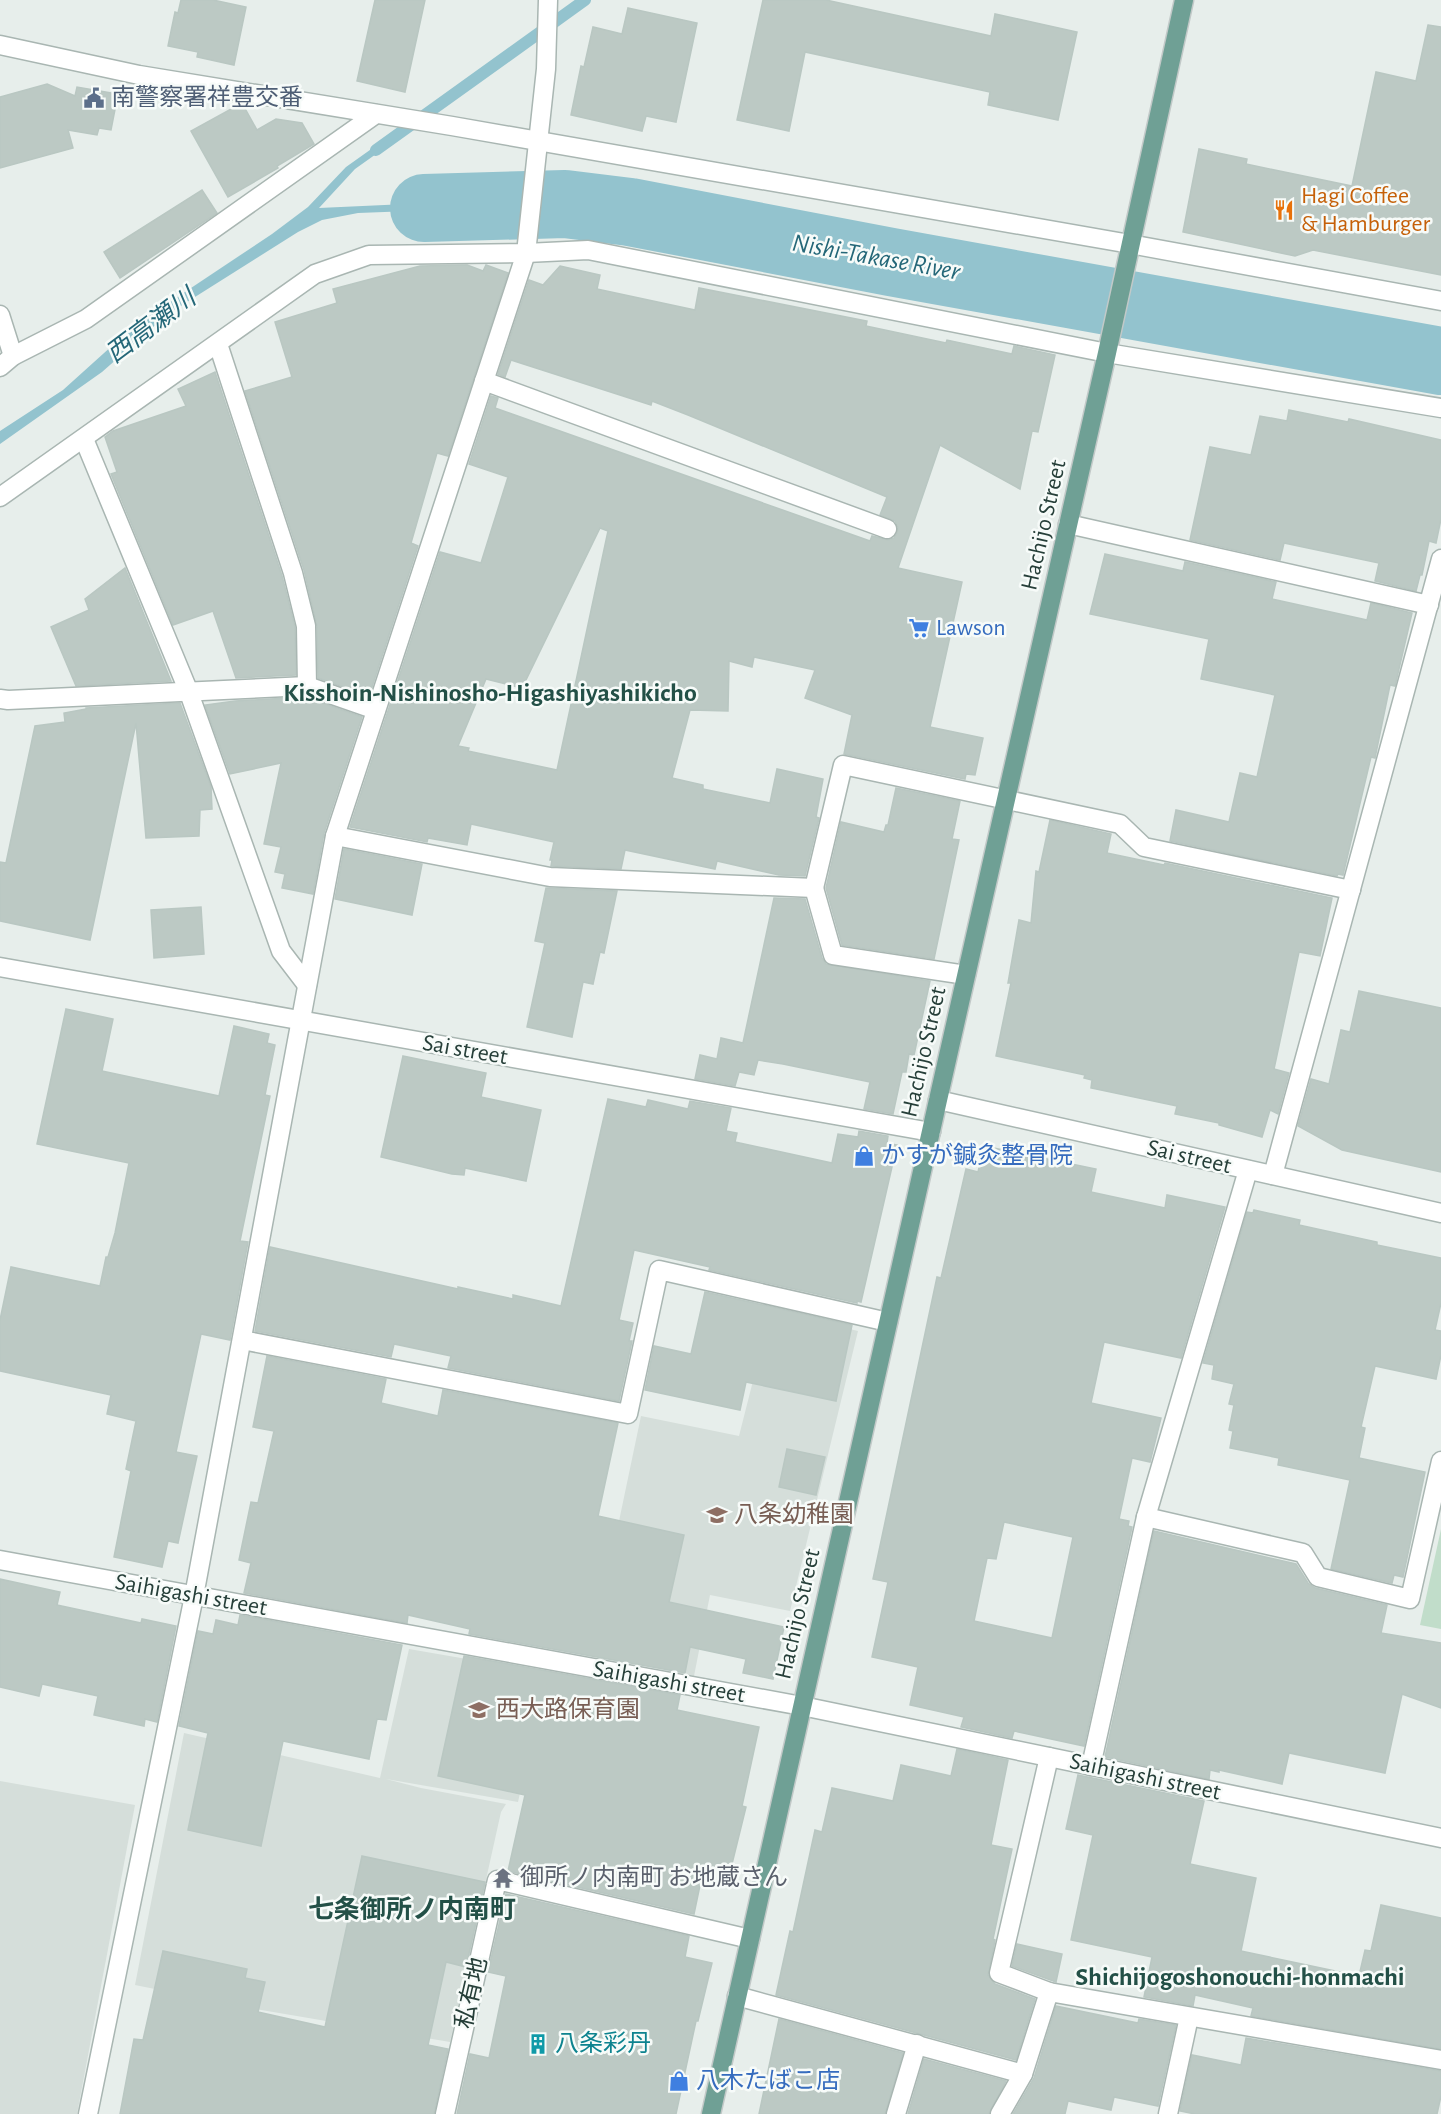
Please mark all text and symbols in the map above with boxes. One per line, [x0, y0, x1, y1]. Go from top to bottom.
place label: 南警察署祥豊交番 [111, 84, 303, 110]
public building icon: 南警察署祥豊交番 [82, 86, 106, 110]
place label: Hagi Coffee & Hamburger [1301, 184, 1430, 236]
restaurant icon: Hagi Coffee & Hamburger [1272, 198, 1296, 222]
water label: Nishi-Takase River [790, 229, 963, 285]
water label: 西高瀬川 [101, 282, 203, 368]
street label: Hachijo Street [1017, 457, 1071, 593]
supermarket icon: Lawson [907, 616, 931, 640]
place label: Lawson [936, 616, 1006, 640]
district label: Kisshoin-Nishinosho-Higashiyashikicho [283, 680, 697, 706]
street label: Hachijo Street [897, 984, 951, 1120]
street label: Sai street [421, 1031, 510, 1069]
street label: Sai street [1145, 1136, 1234, 1178]
place label: かすが鍼灸整骨院 [881, 1142, 1073, 1168]
shop icon: かすが鍼灸整骨院 [852, 1144, 876, 1168]
place label: 八条幼稚園 [734, 1501, 854, 1527]
school or university icon: 八条幼稚園 [705, 1503, 729, 1527]
street label: Hachijo Street [771, 1546, 825, 1682]
street label: Saihigashi street [113, 1570, 269, 1620]
street label: Saihigashi street [591, 1657, 747, 1707]
place label: 西大路保育園 [496, 1696, 640, 1722]
school or university icon: 西大路保育園 [467, 1698, 491, 1722]
street label: Saihigashi street [1067, 1749, 1223, 1805]
place label: 御所ノ内南町 お地蔵さん [520, 1864, 788, 1890]
temple icon: 御所ノ内南町 お地蔵さん [491, 1866, 515, 1890]
district label: 七条御所ノ内南町 [308, 1895, 516, 1923]
street label: 私有地 [450, 1955, 492, 2031]
district label: Shichijogoshonouchi-honmachi [1075, 1964, 1405, 1990]
place label: 八条彩丹 [555, 2030, 651, 2056]
building icon: 八条彩丹 [526, 2032, 550, 2056]
place label: 八木たばこ店 [696, 2067, 840, 2093]
shop icon: 八木たばこ店 [667, 2069, 691, 2093]

